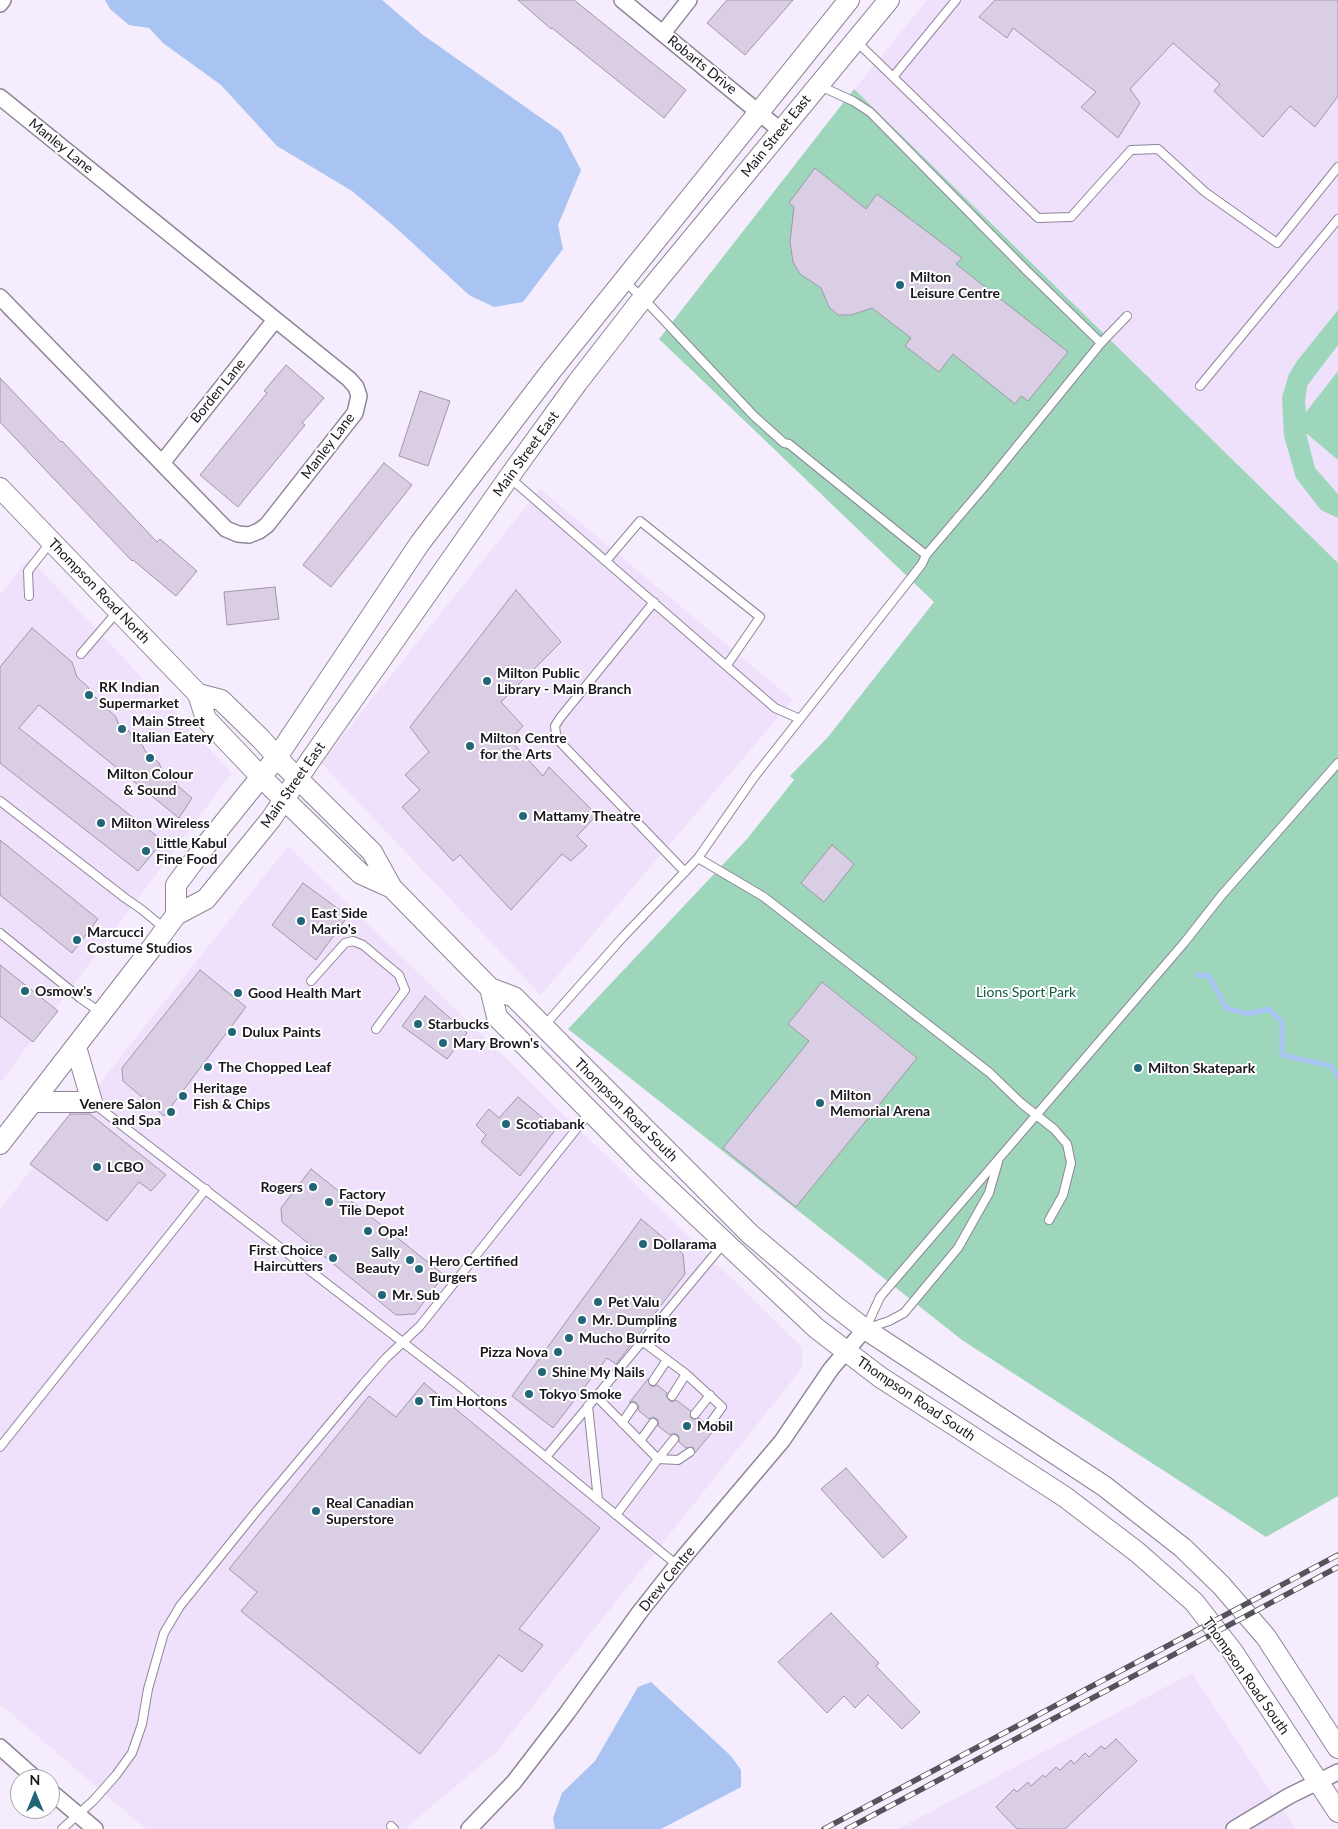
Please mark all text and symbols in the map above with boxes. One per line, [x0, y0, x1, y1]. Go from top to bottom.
street label: Robarts Drive [664, 32, 740, 98]
street label: Main Street East [738, 91, 814, 181]
street label: Manley Lane [25, 115, 97, 177]
place label: Milton Leisure Centre [910, 269, 1000, 302]
marker: Milton Leisure Centre [894, 279, 906, 291]
street label: Borden Lane [187, 356, 249, 426]
street label: Main Street East [490, 408, 562, 500]
street label: Manley Lane [298, 410, 358, 482]
street label: Thompson Road North [44, 535, 154, 647]
place label: Milton Public Library - Main Branch [497, 665, 632, 698]
marker: Milton Public Library - Main Branch [481, 675, 493, 687]
place label: RK Indian Supermarket [99, 679, 179, 712]
marker: RK Indian Supermarket [83, 689, 95, 701]
place label: Main Street Italian Eatery [132, 713, 214, 746]
marker: Main Street Italian Eatery [116, 723, 128, 735]
place label: Milton Centre for the Arts [480, 730, 567, 762]
street label: Main Street East [257, 739, 329, 831]
marker: Milton Centre for the Arts [464, 740, 476, 752]
marker: Milton Colour & Sound [144, 752, 156, 764]
place label: Milton Colour & Sound [107, 766, 193, 799]
place label: Mattamy Theatre [533, 808, 641, 824]
marker: Mattamy Theatre [517, 810, 529, 822]
place label: Milton Wireless [111, 815, 210, 831]
marker: Milton Wireless [95, 817, 107, 829]
place label: Little Kabul Fine Food [156, 835, 227, 868]
marker: Little Kabul Fine Food [140, 845, 152, 857]
place label: East Side Mario's [311, 905, 368, 938]
marker: East Side Mario's [295, 915, 307, 927]
place label: Marcucci Costume Studios [87, 924, 192, 956]
marker: Marcucci Costume Studios [71, 934, 83, 946]
place label: Osmow's [35, 983, 92, 999]
park label: Lions Sport Park [976, 984, 1076, 1000]
marker: Osmow's [19, 985, 31, 997]
place label: Good Health Mart [248, 985, 361, 1001]
marker: Good Health Mart [232, 987, 244, 999]
place label: Starbucks [428, 1016, 489, 1032]
marker: Starbucks [412, 1018, 424, 1030]
place label: Dulux Paints [242, 1024, 321, 1040]
marker: Dulux Paints [226, 1026, 238, 1038]
place label: Mary Brown's [453, 1035, 539, 1051]
marker: Mary Brown's [437, 1037, 449, 1049]
street label: Thompson Road South [571, 1055, 681, 1165]
place label: The Chopped Leaf [218, 1059, 331, 1075]
place label: Milton Skatepark [1148, 1060, 1255, 1076]
marker: The Chopped Leaf [202, 1061, 214, 1073]
marker: Milton Skatepark [1132, 1062, 1144, 1074]
place label: Heritage Fish & Chips [193, 1080, 270, 1112]
place label: Milton Memorial Arena [830, 1087, 930, 1120]
marker: Heritage Fish & Chips [177, 1090, 189, 1102]
place label: Venere Salon and Spa [80, 1096, 161, 1128]
marker: Milton Memorial Arena [814, 1097, 826, 1109]
marker: Venere Salon and Spa [165, 1106, 177, 1118]
place label: Scotiabank [516, 1116, 585, 1132]
marker: Scotiabank [500, 1118, 512, 1130]
place label: LCBO [107, 1159, 144, 1175]
marker: LCBO [91, 1161, 103, 1173]
place label: Rogers [260, 1179, 303, 1195]
marker: Rogers [307, 1181, 319, 1193]
place label: Factory Tile Depot [339, 1186, 404, 1218]
marker: Factory Tile Depot [323, 1196, 335, 1208]
place label: Opa! [378, 1223, 408, 1239]
marker: Opa! [362, 1225, 374, 1237]
place label: Dollarama [653, 1236, 717, 1252]
marker: Dollarama [637, 1238, 649, 1250]
place label: First Choice Haircutters [249, 1242, 323, 1274]
place label: Sally Beauty [356, 1244, 400, 1276]
marker: First Choice Haircutters [327, 1252, 339, 1264]
place label: Hero Certified Burgers [429, 1253, 518, 1285]
marker: Sally Beauty [404, 1254, 416, 1266]
marker: Hero Certified Burgers [413, 1263, 425, 1275]
place label: Mr. Sub [392, 1287, 440, 1303]
marker: Mr. Sub [376, 1289, 388, 1301]
place label: Pet Valu [608, 1294, 659, 1310]
marker: Pet Valu [592, 1296, 604, 1308]
place label: Mr. Dumpling [592, 1312, 677, 1328]
marker: Mr. Dumpling [576, 1314, 588, 1326]
place label: Mucho Burrito [579, 1330, 670, 1346]
marker: Mucho Burrito [563, 1332, 575, 1344]
place label: Pizza Nova [480, 1344, 548, 1360]
marker: Pizza Nova [552, 1346, 564, 1358]
street label: Thompson Road South [854, 1353, 978, 1445]
place label: Shine My Nails [552, 1364, 645, 1380]
marker: Shine My Nails [536, 1366, 548, 1378]
place label: Tokyo Smoke [539, 1386, 622, 1402]
marker: Tokyo Smoke [523, 1388, 535, 1400]
place label: Tim Hortons [429, 1393, 507, 1409]
marker: Tim Hortons [413, 1395, 425, 1407]
place label: Mobil [697, 1418, 733, 1434]
marker: Mobil [681, 1420, 693, 1432]
place label: Real Canadian Superstore [326, 1495, 414, 1528]
marker: Real Canadian Superstore [310, 1505, 322, 1517]
street label: Drew Centre [636, 1543, 698, 1615]
street label: Thompson Road South [1199, 1614, 1293, 1738]
north arrow [10, 1769, 60, 1819]
text: N [30, 1771, 40, 1788]

